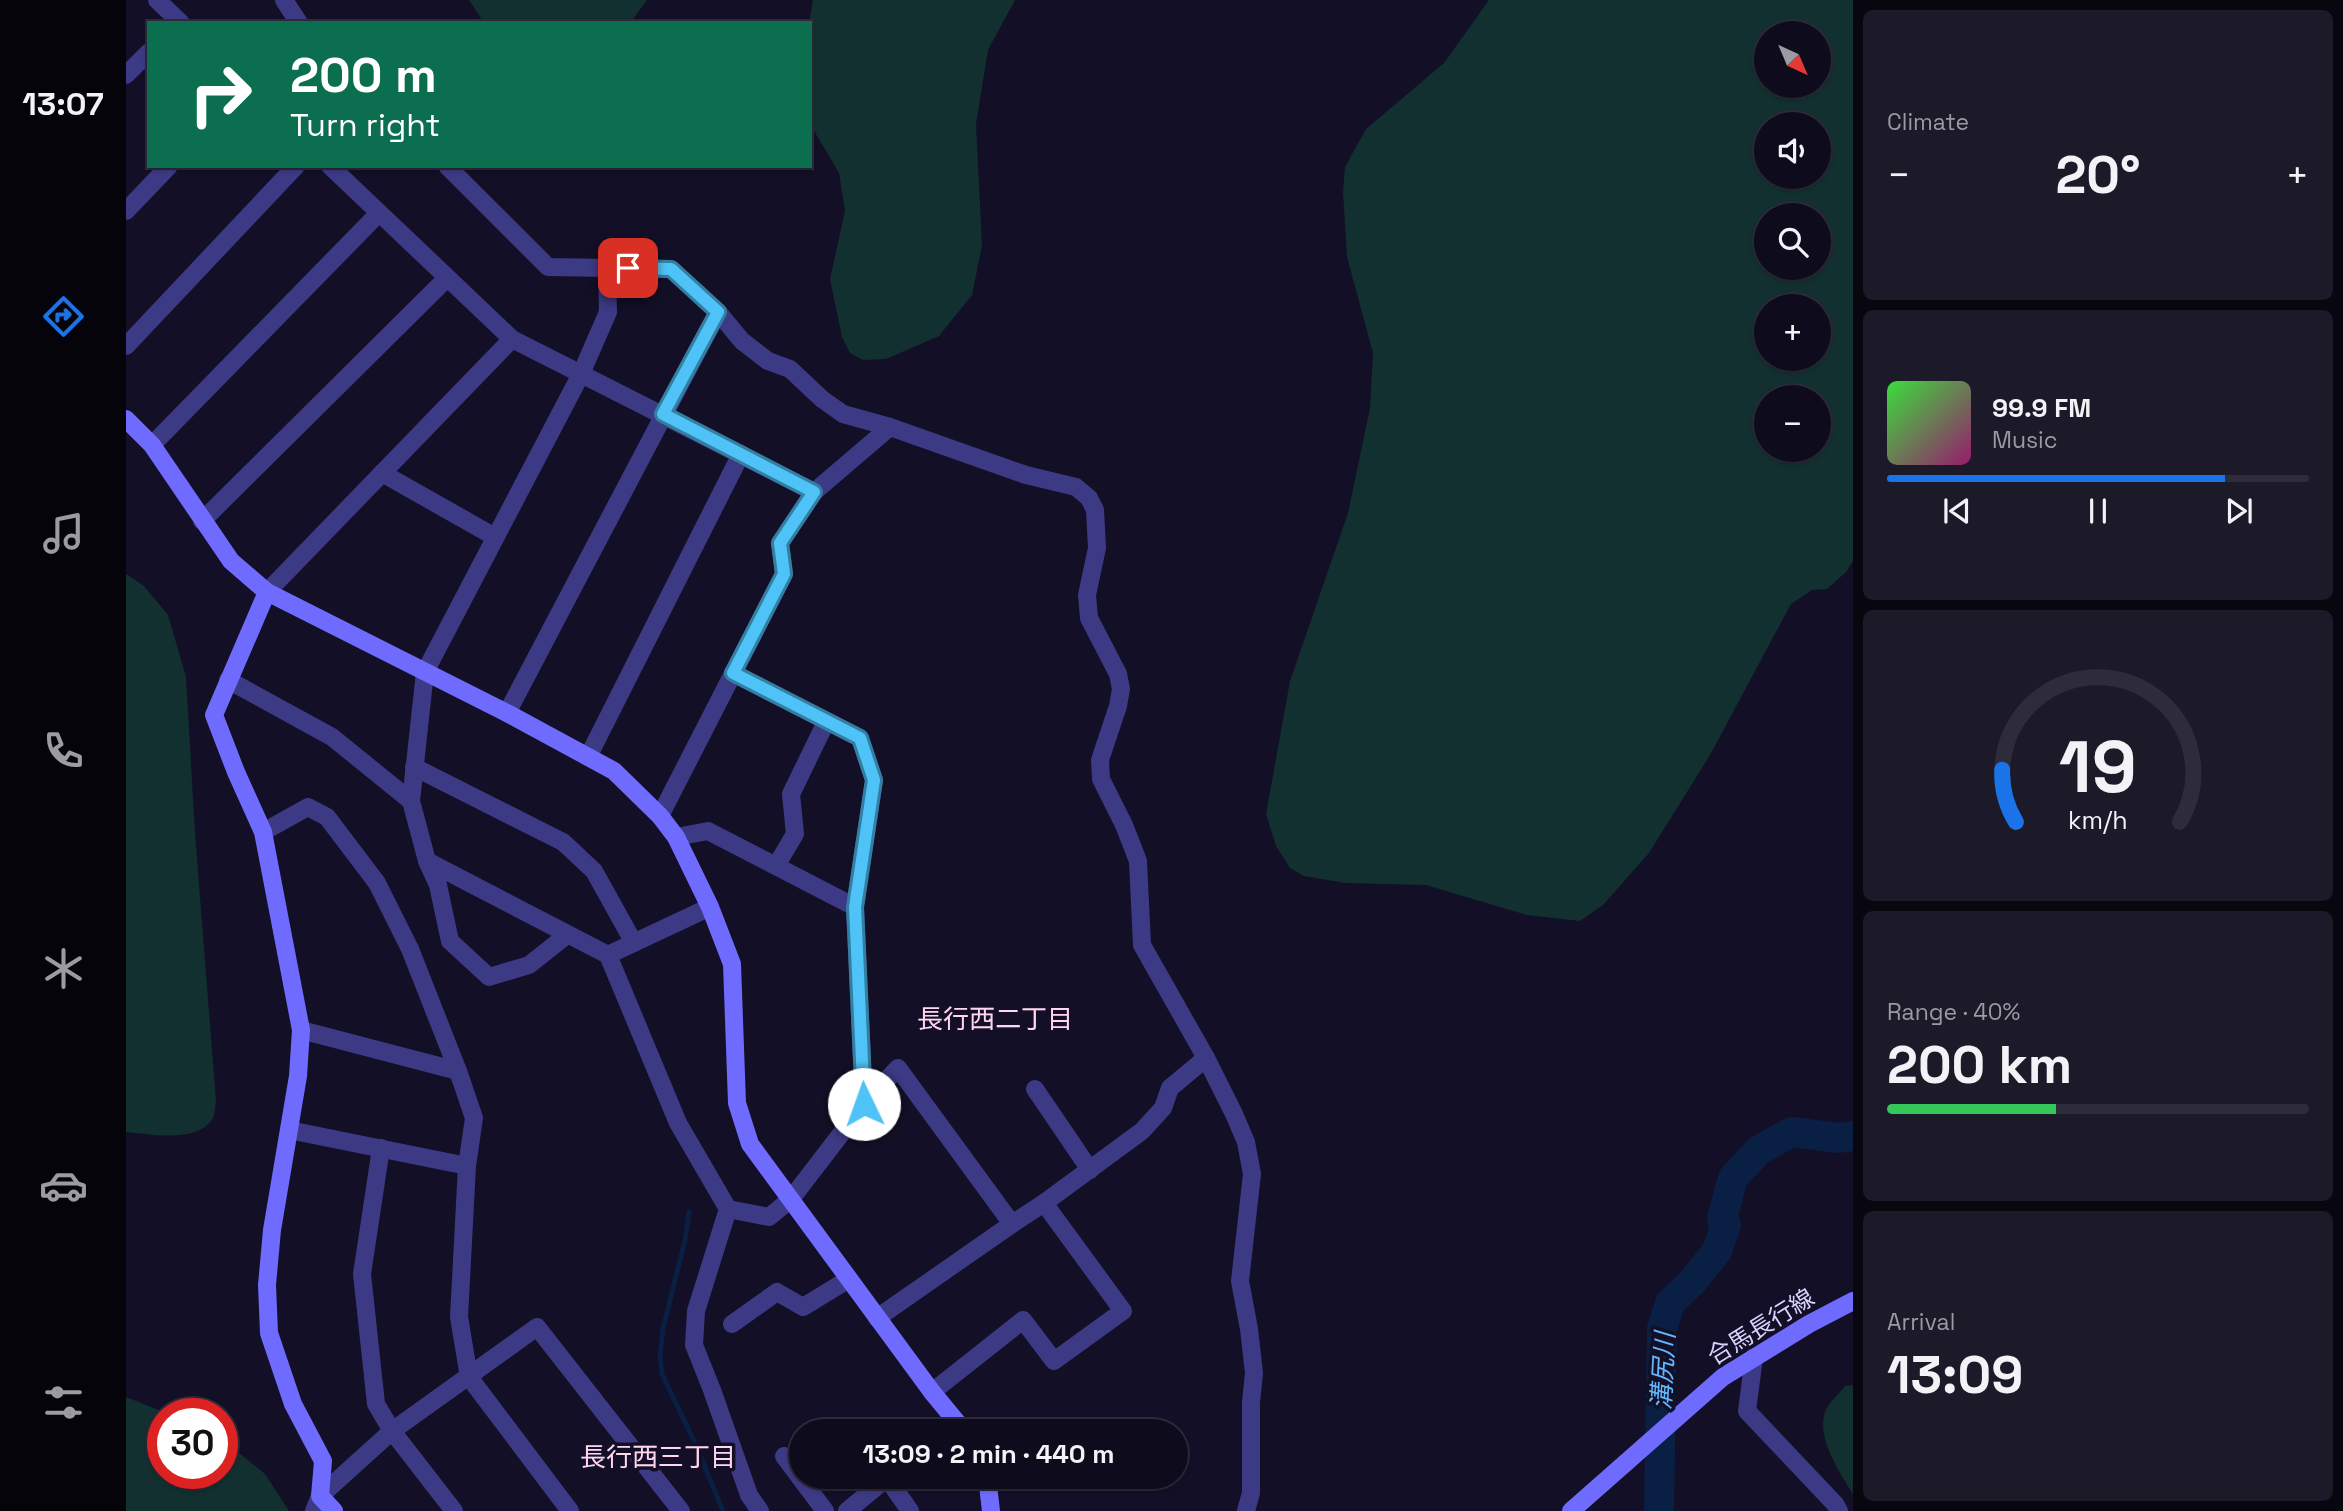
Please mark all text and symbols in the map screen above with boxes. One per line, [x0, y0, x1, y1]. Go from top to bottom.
north arrow [1754, 21, 1830, 98]
map controls [1754, 21, 1831, 462]
text: 200 m [290, 44, 437, 106]
icon: right [175, 49, 266, 140]
text: 13:07 [22, 84, 104, 124]
text: Turn right [290, 105, 440, 145]
text: Climate [1887, 107, 1969, 137]
button: sound [1754, 112, 1831, 189]
text: 20° [2055, 142, 2141, 208]
text: − [1887, 151, 1911, 199]
text: + [2285, 151, 2309, 199]
button: search [1754, 203, 1831, 280]
pin [598, 238, 658, 298]
icon: arrive [609, 249, 647, 287]
icon: directions [39, 292, 88, 341]
button: + [1754, 294, 1831, 371]
button: − [1754, 385, 1831, 462]
text: 99.9 FM [1992, 391, 2091, 425]
text: Music [1992, 425, 2057, 455]
icon: previous [1938, 492, 1976, 530]
icon: pause [2079, 492, 2117, 530]
icon: next [2220, 492, 2258, 530]
icon: music [39, 509, 88, 558]
text: 19 [2059, 720, 2137, 813]
icon: phone [39, 726, 88, 775]
text: km/h [2068, 803, 2128, 835]
icon: climate [39, 944, 88, 993]
text: Range · 40% [1887, 997, 2020, 1027]
district label: 長行西二丁目 [917, 1002, 1073, 1036]
text: 200 km [1887, 1032, 2072, 1098]
position arrow [827, 1067, 901, 1141]
icon: car [39, 1161, 88, 1210]
street label: 合馬長行線 [1702, 1282, 1820, 1372]
text: Arrival [1887, 1307, 1955, 1337]
water label: 溝尻川 [1644, 1328, 1682, 1411]
text: 13:09 [1887, 1342, 2023, 1408]
icon: filters [39, 1378, 88, 1427]
speed limit sign: 30 [147, 1398, 238, 1489]
text: 13:09 · 2 min · 440 m [863, 1437, 1114, 1471]
district label: 長行西三丁目 [580, 1440, 736, 1474]

